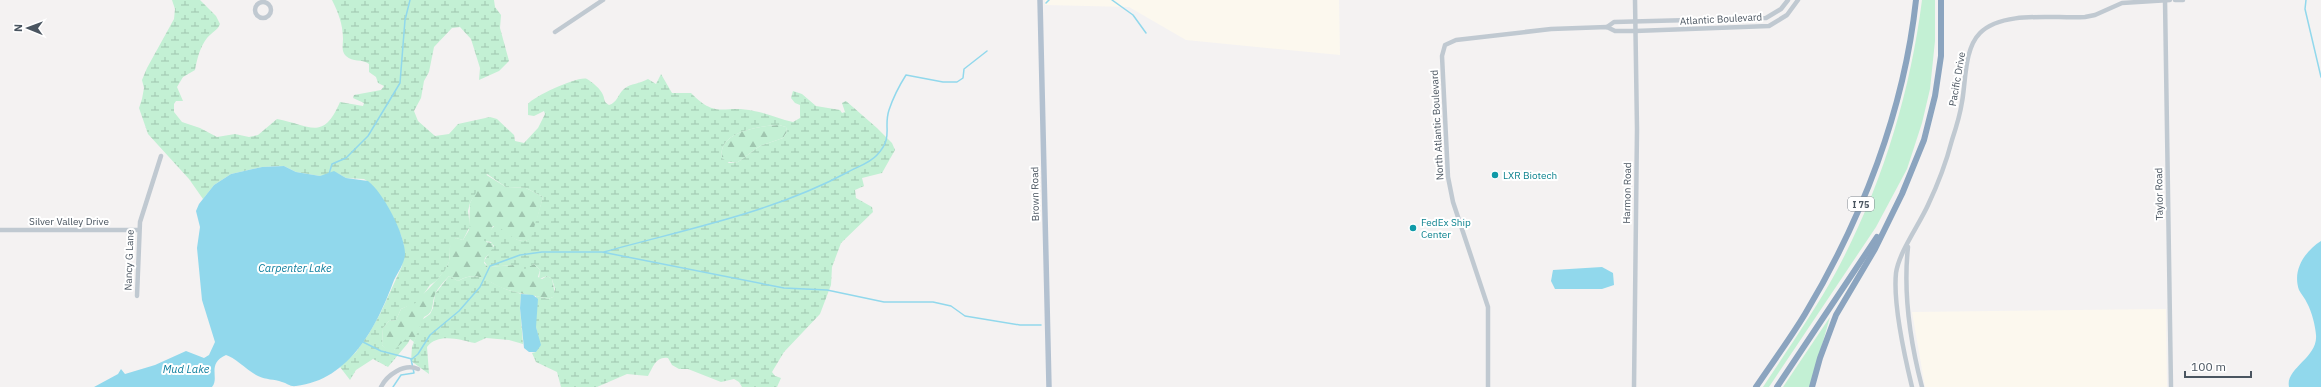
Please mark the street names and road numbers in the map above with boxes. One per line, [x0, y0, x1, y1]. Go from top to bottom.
street label: Atlantic Boulevard [1679, 10, 1763, 28]
street label: Pacific Drive [1946, 50, 1968, 107]
street label: North Atlantic Boulevard [1428, 69, 1446, 181]
street label: Harmon Road [1620, 162, 1634, 224]
street label: Brown Road [1028, 167, 1042, 221]
street label: Taylor Road [2152, 168, 2166, 220]
road number: I 75 [1848, 197, 1874, 211]
street label: Silver Valley Drive [29, 215, 109, 228]
street label: Nancy G Lane [121, 229, 137, 291]

